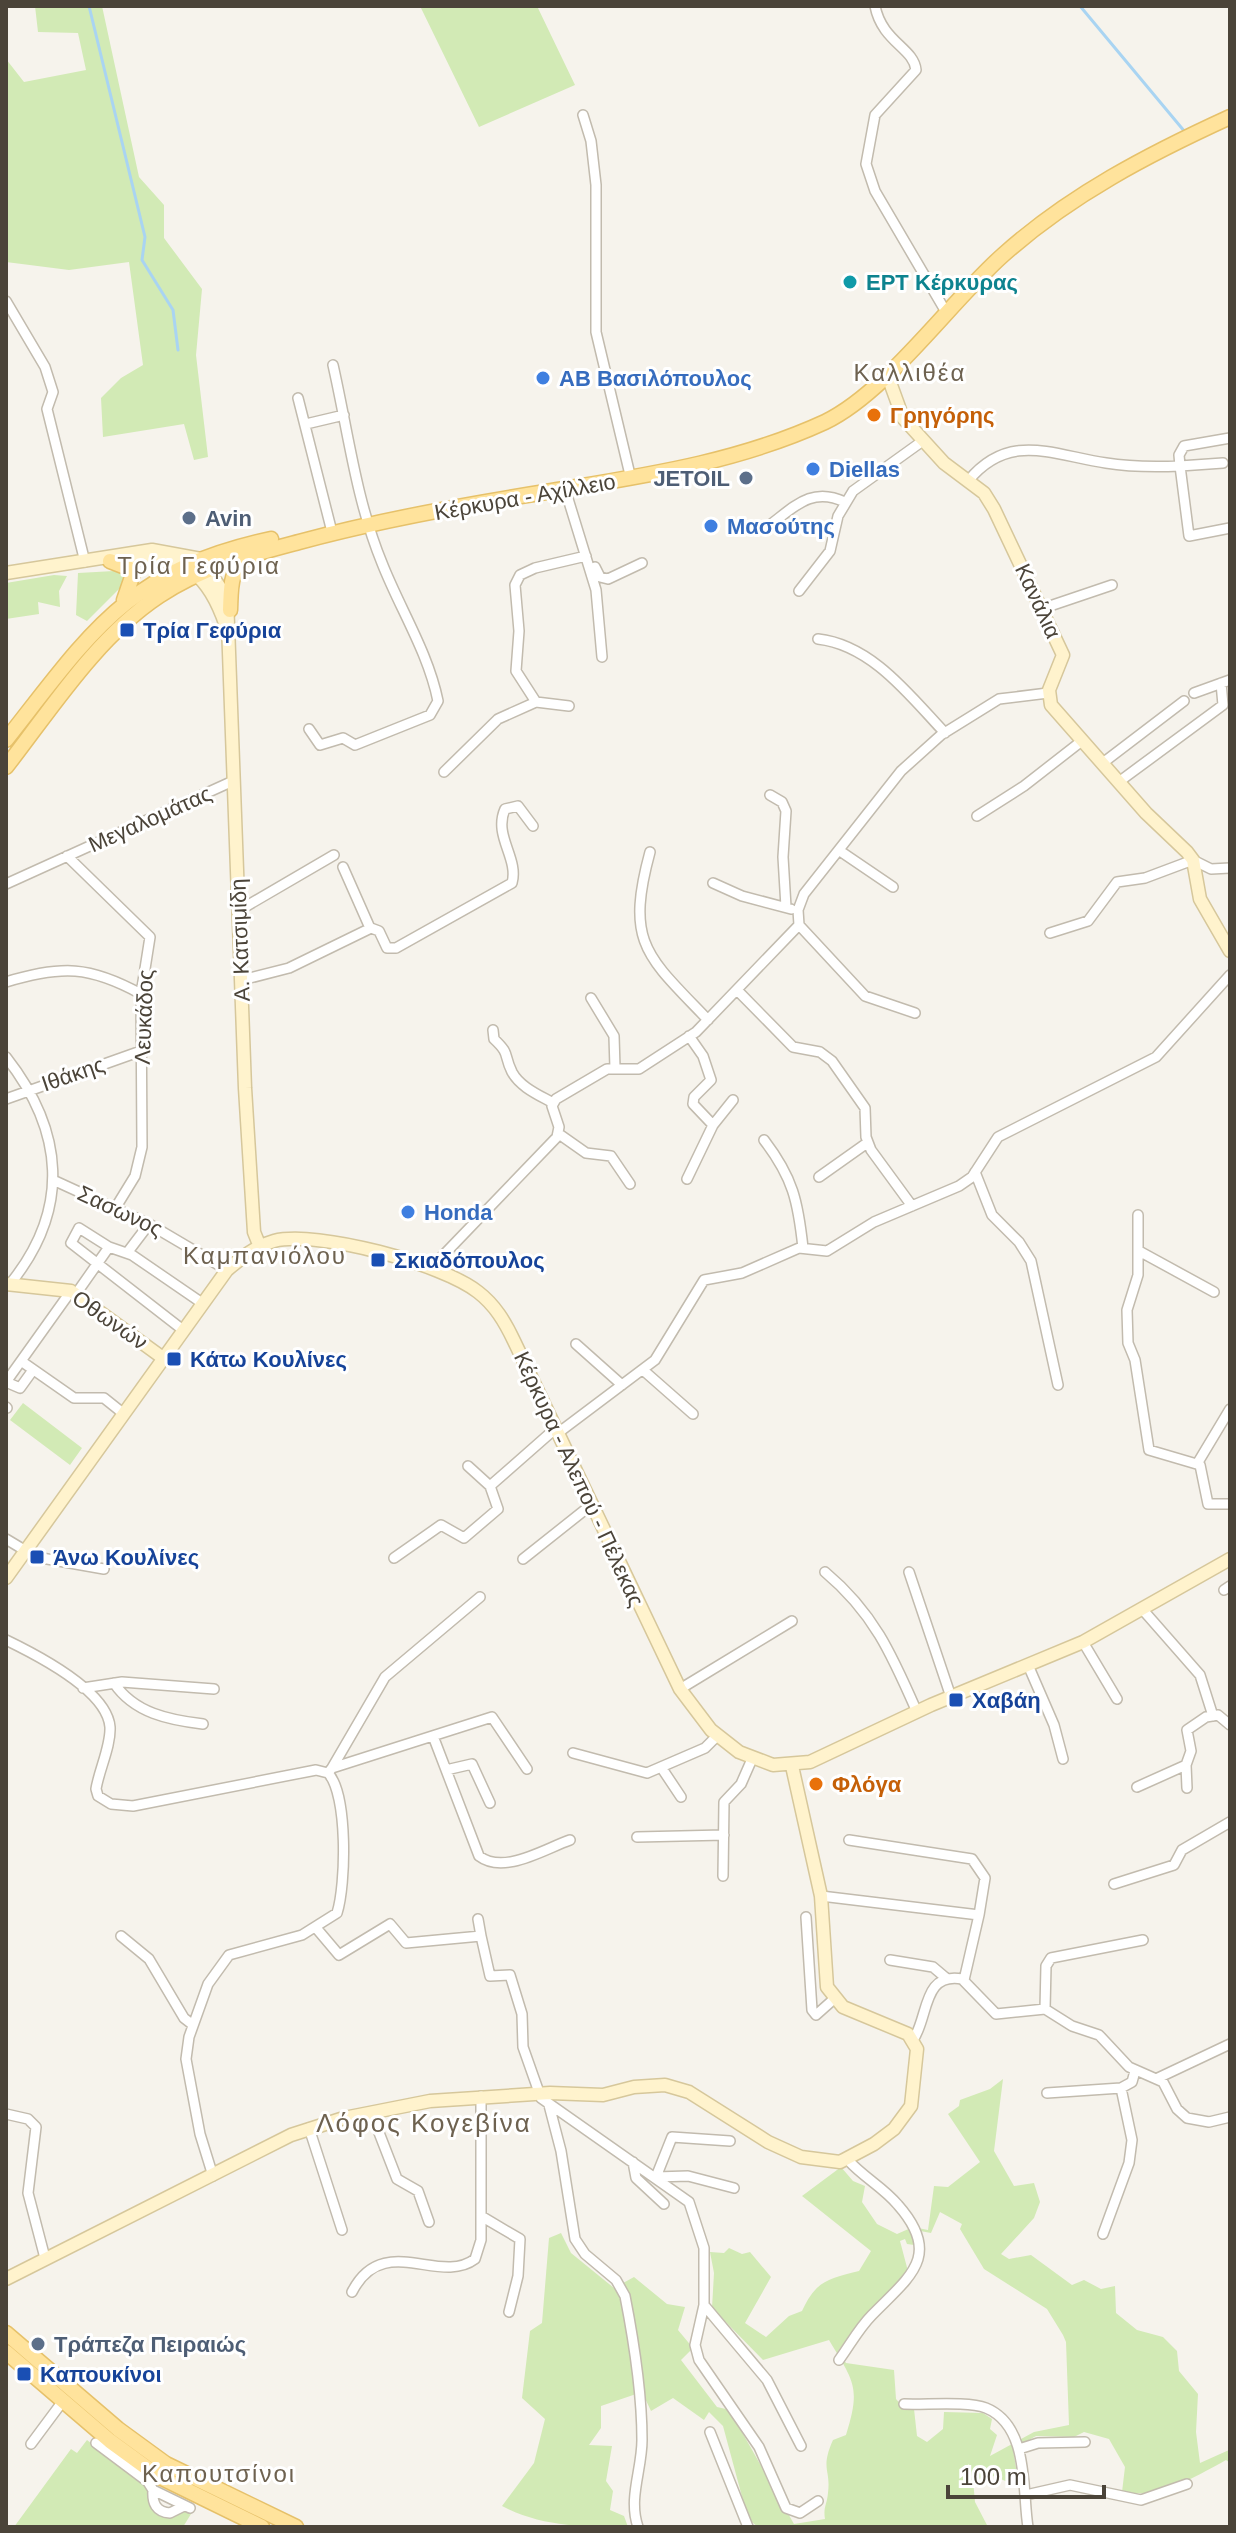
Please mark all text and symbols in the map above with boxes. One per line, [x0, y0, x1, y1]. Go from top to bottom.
place label: ΕΡΤ Κέρκυρας [866, 270, 1018, 295]
marker: ΕΡΤ Κέρκυρας [841, 273, 859, 291]
district label: Καλλιθέα [854, 359, 966, 386]
place label: ΑΒ Βασιλόπουλος [559, 366, 752, 391]
marker: ΑΒ Βασιλόπουλος [534, 369, 552, 387]
place label: Γρηγόρης [890, 403, 994, 428]
marker: Γρηγόρης [865, 406, 883, 424]
place label: Diellas [829, 457, 900, 482]
marker: Diellas [804, 460, 822, 478]
place label: JETOIL [653, 466, 730, 491]
street label: Κέρκυρα - Αχίλλειο [433, 469, 617, 525]
marker: JETOIL [737, 469, 755, 487]
place label: Avin [205, 506, 252, 531]
marker: Avin [180, 509, 198, 527]
place label: Μασούτης [727, 514, 835, 539]
marker: Μασούτης [702, 517, 720, 535]
district label: Τρία Γεφύρια [117, 552, 281, 579]
street label: Κανάλια [1010, 560, 1066, 643]
place label: Τρία Γεφύρια [143, 618, 282, 643]
marker: Τρία Γεφύρια [118, 621, 136, 639]
street label: Μεγαλομάτας [85, 781, 215, 857]
street label: Α. Κατσιμίδη [225, 878, 255, 1002]
street label: Λευκάδος [130, 969, 158, 1065]
street label: Ιθάκης [38, 1052, 108, 1096]
street label: Σασωνος [74, 1180, 166, 1242]
place label: Honda [424, 1200, 493, 1225]
marker: Honda [399, 1203, 417, 1221]
district label: Καμπανιόλου [183, 1242, 347, 1269]
place label: Σκιαδόπουλος [394, 1248, 545, 1273]
marker: Σκιαδόπουλος [369, 1251, 387, 1269]
street label: Οθωνών [68, 1285, 152, 1355]
place label: Κάτω Κουλίνες [190, 1347, 347, 1372]
street label: Κέρκυρα - Αλεπού - Πέλεκας [509, 1348, 649, 1610]
marker: Κάτω Κουλίνες [165, 1350, 183, 1368]
place label: Άνω Κουλίνες [53, 1545, 199, 1570]
marker: Άνω Κουλίνες [28, 1548, 46, 1566]
place label: Χαβάη [972, 1688, 1041, 1713]
marker: Χαβάη [947, 1691, 965, 1709]
place label: Φλόγα [832, 1772, 902, 1797]
marker: Φλόγα [807, 1775, 825, 1793]
district label: Λόφος Κογεβίνα [316, 2108, 532, 2138]
place label: Τράπεζα Πειραιώς [54, 2332, 246, 2357]
marker: Τράπεζα Πειραιώς [29, 2335, 47, 2353]
place label: Καπουκίνοι [40, 2362, 162, 2387]
marker: Καπουκίνοι [15, 2365, 33, 2383]
scale bar [948, 2449, 1104, 2499]
district label: Καπουτσίνοι [142, 2460, 296, 2487]
text: 100 m [960, 2463, 1027, 2490]

